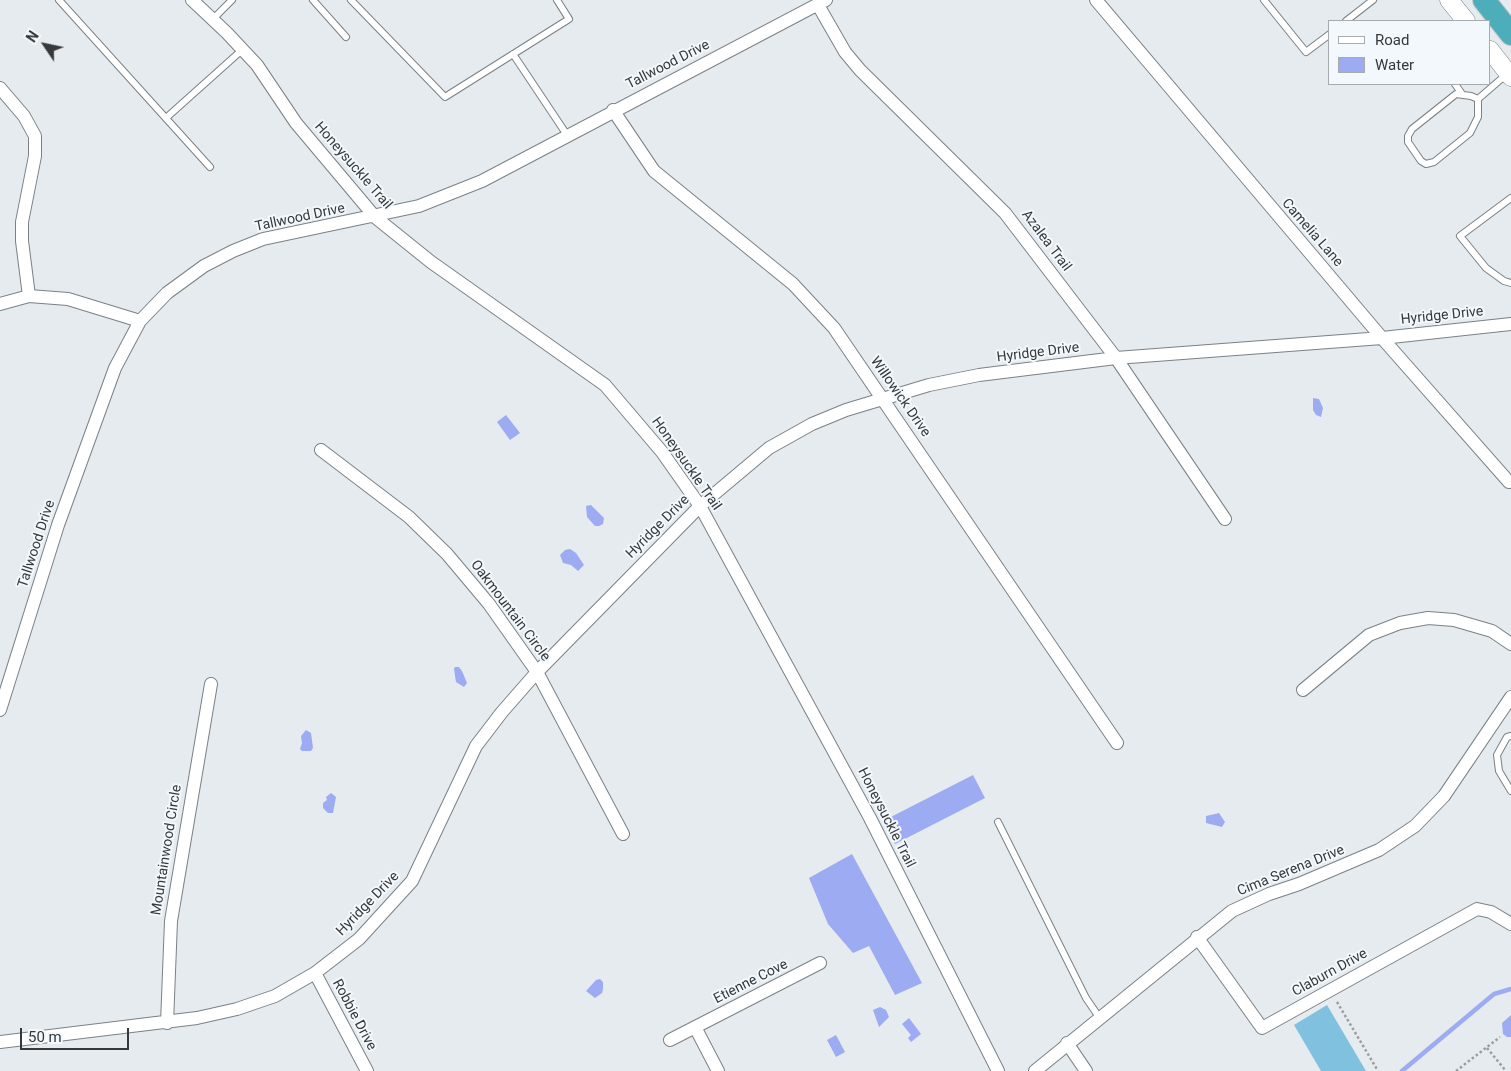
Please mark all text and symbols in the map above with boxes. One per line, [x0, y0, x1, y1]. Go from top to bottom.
north arrow [20, 20, 70, 70]
legend [1328, 20, 1491, 85]
text: N [23, 28, 42, 45]
text: Road [1375, 31, 1409, 49]
street label: Tallwood Drive [624, 37, 712, 93]
text: Water [1375, 56, 1414, 74]
street label: Honeysuckle Trail [311, 119, 395, 213]
street label: Camelia Lane [1278, 196, 1346, 270]
street label: Tallwood Drive [254, 200, 346, 236]
street label: Azalea Trail [1017, 207, 1075, 275]
street label: Hyridge Drive [1400, 303, 1484, 329]
street label: Hyridge Drive [996, 340, 1080, 366]
street label: Willowick Drive [866, 354, 934, 440]
street label: Honeysuckle Trail [648, 414, 724, 514]
street label: Hyridge Drive [623, 492, 693, 562]
street label: Tallwood Drive [15, 498, 59, 590]
street label: Oakmountain Circle [467, 557, 553, 665]
street label: Honeysuckle Trail [854, 765, 918, 871]
street label: Mountainwood Circle [148, 783, 186, 917]
street label: Cima Serena Drive [1235, 842, 1347, 900]
street label: Hyridge Drive [333, 868, 403, 940]
street label: Claburn Drive [1290, 946, 1370, 1000]
street label: Etienne Cove [711, 956, 791, 1008]
street label: Robbie Drive [328, 977, 380, 1053]
scale bar [22, 1018, 131, 1050]
text: 50 m [28, 1028, 62, 1046]

